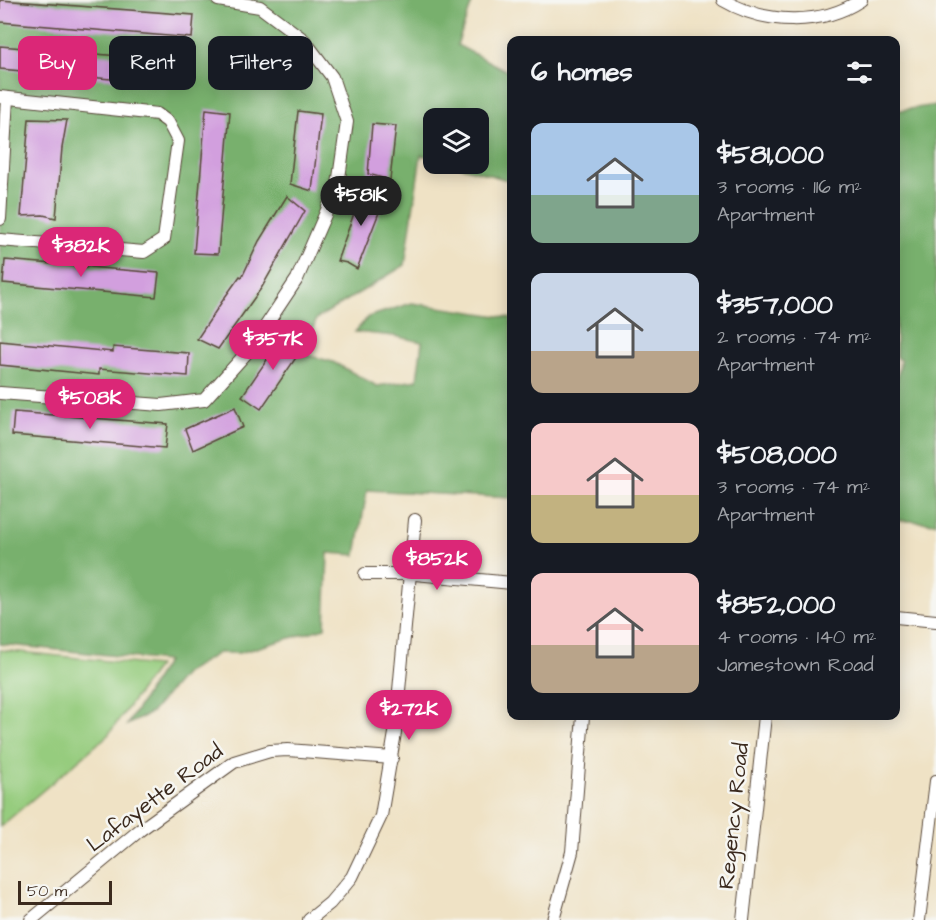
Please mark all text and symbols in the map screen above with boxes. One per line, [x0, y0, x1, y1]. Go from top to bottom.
chip: Buy [18, 36, 97, 90]
chip: Rent [109, 36, 196, 90]
chip: Filters [208, 36, 313, 90]
text: 6 homes [531, 54, 633, 90]
icon: filters [843, 56, 876, 89]
map controls [423, 108, 489, 174]
button: layers [423, 108, 489, 174]
text: $581,000 [717, 137, 824, 173]
icon: home [579, 147, 651, 219]
text: 3 rooms · 116 m² [717, 173, 862, 201]
pin: $581K [319, 176, 403, 227]
text: $581K [335, 181, 387, 209]
text: Apartment [717, 201, 815, 229]
pin: $382K [39, 227, 123, 278]
text: $382K [52, 232, 110, 260]
text: $357,000 [717, 287, 833, 323]
icon: home [579, 297, 651, 369]
pin: $357K [231, 320, 315, 371]
text: 2 rooms · 74 m² [717, 323, 871, 351]
text: $357K [243, 325, 303, 353]
text: Apartment [717, 351, 815, 379]
pin: $508K [48, 379, 132, 430]
text: $508K [59, 384, 122, 412]
text: $508,000 [717, 437, 837, 473]
icon: home [579, 447, 651, 519]
text: 3 rooms · 74 m² [717, 473, 870, 501]
text: Apartment [717, 501, 815, 529]
pin: $852K [395, 540, 479, 591]
text: $852K [406, 545, 468, 573]
text: $852,000 [717, 587, 835, 623]
icon: home [579, 597, 651, 669]
text: 4 rooms · 140 m² [717, 623, 876, 651]
text: Jamestown Road [717, 651, 874, 679]
pin: $272K [367, 690, 451, 741]
text: $272K [380, 695, 438, 723]
street label: Lafayette Road [80, 736, 230, 860]
street label: Regency Road [711, 741, 758, 891]
scale bar [18, 878, 112, 906]
text: 50 m [27, 880, 67, 902]

